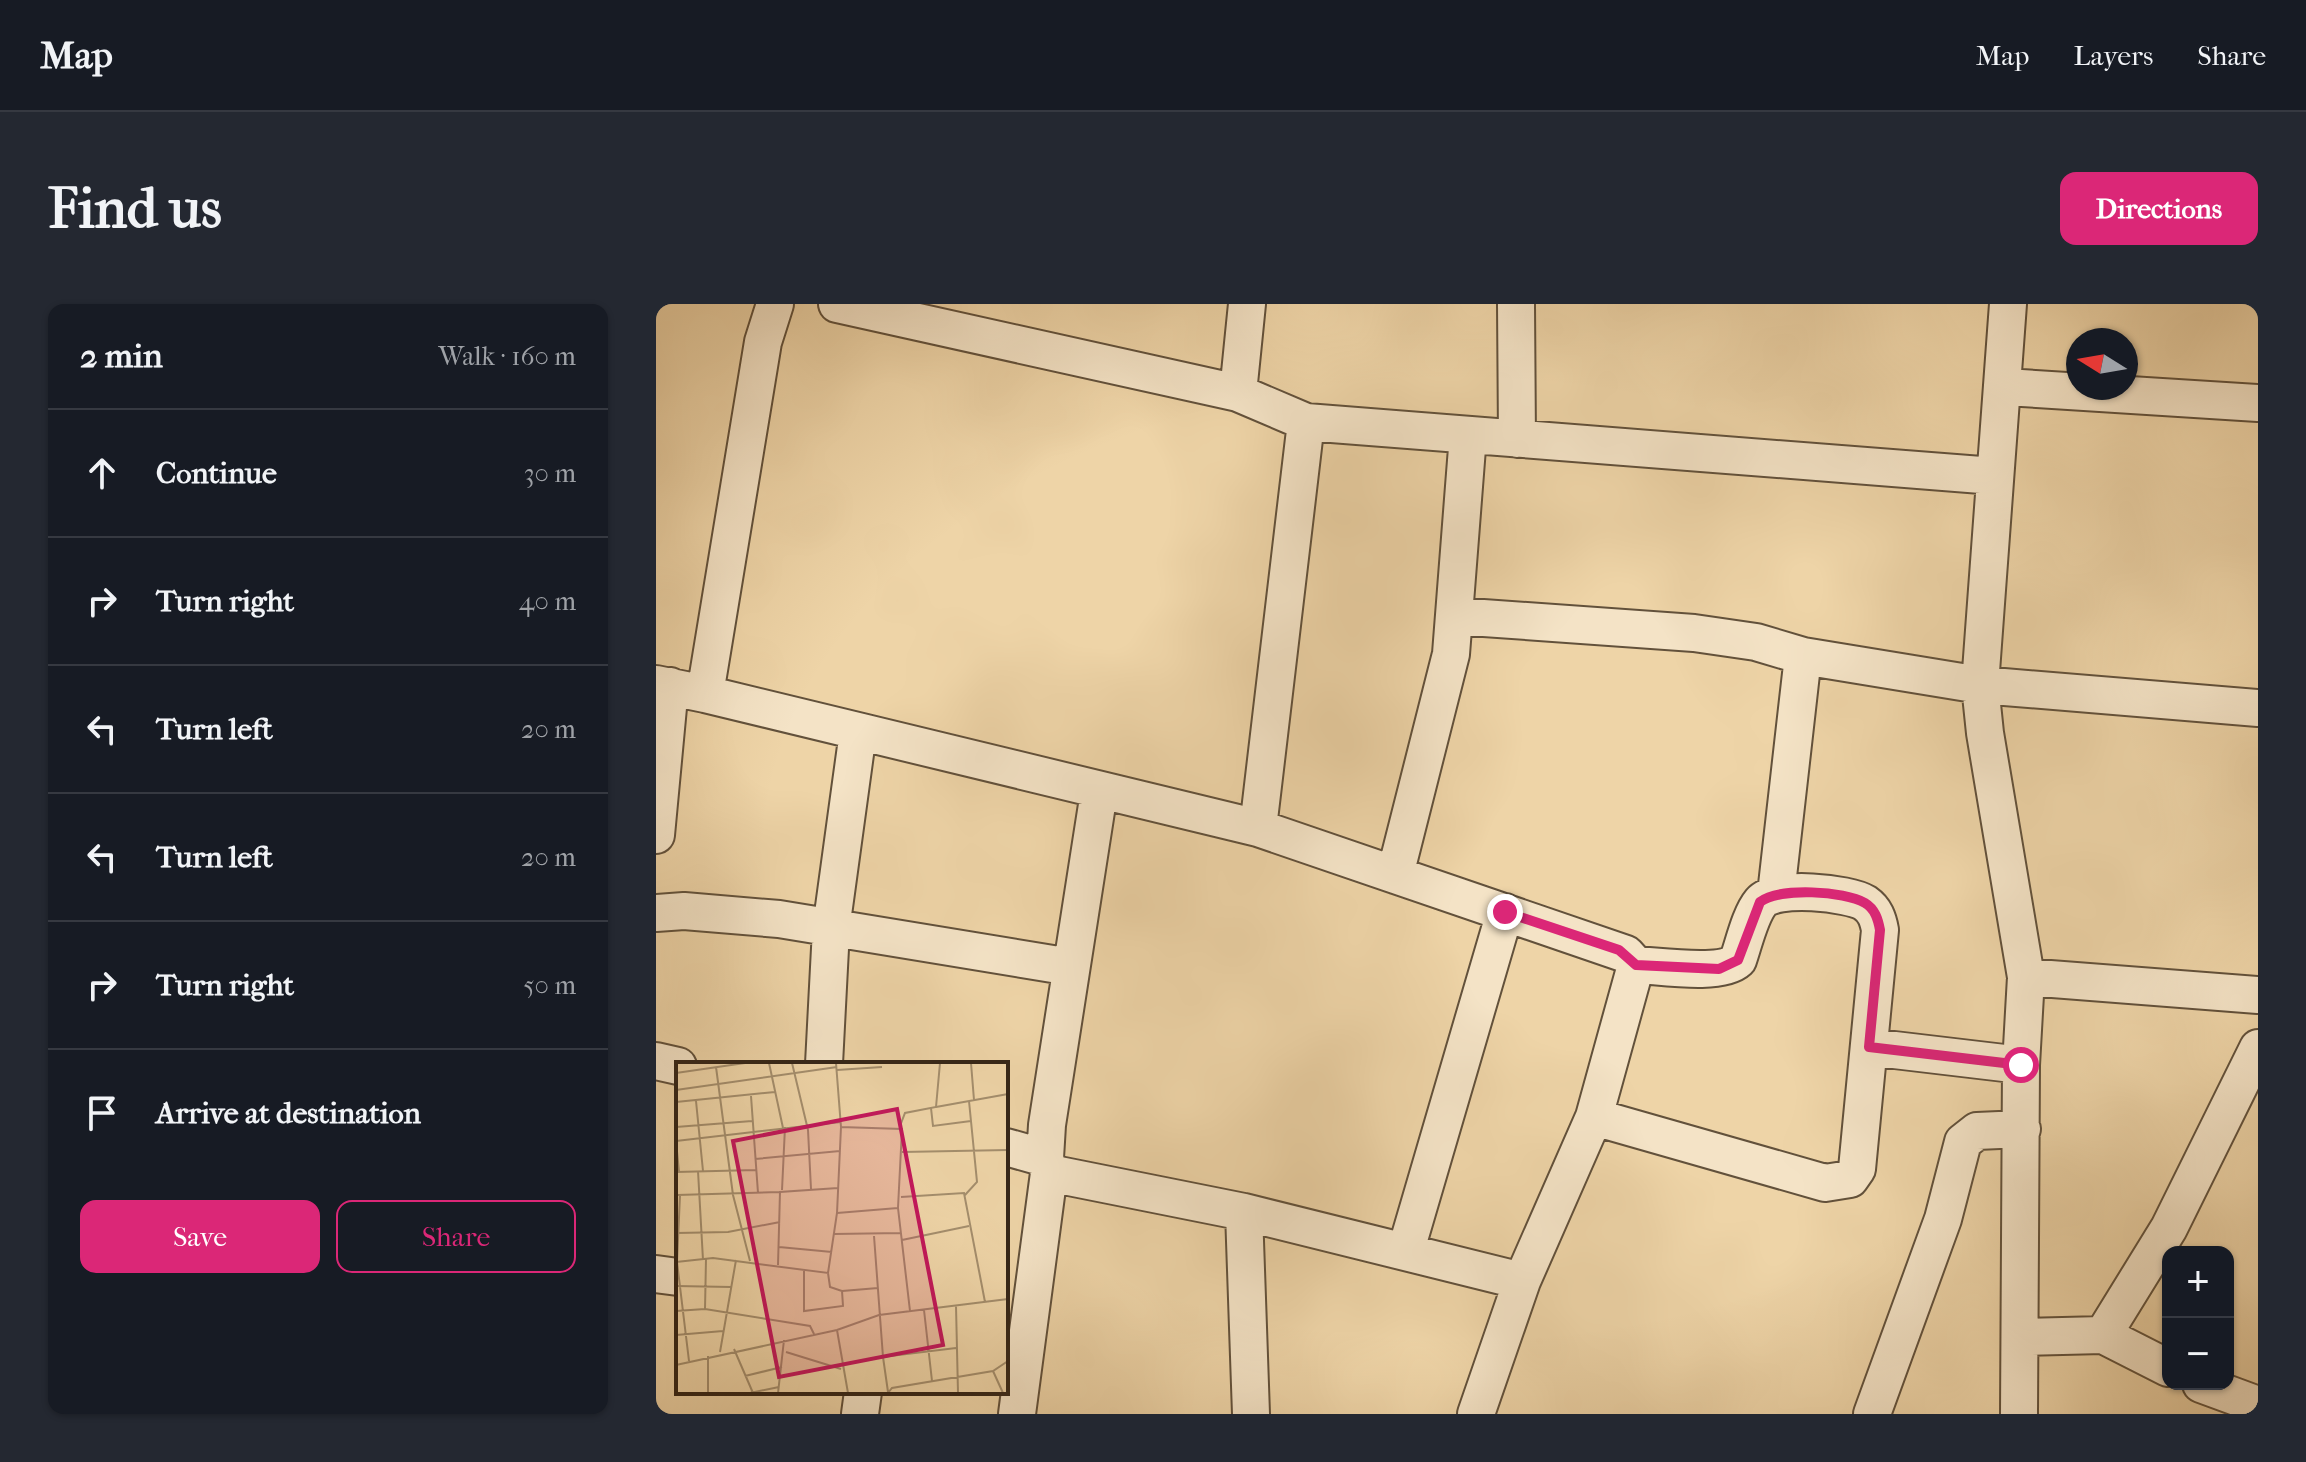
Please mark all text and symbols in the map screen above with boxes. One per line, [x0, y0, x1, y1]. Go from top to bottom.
text: Map [40, 33, 113, 78]
text: Map [1976, 39, 2029, 72]
text: Layers [2073, 39, 2153, 72]
text: Share [2197, 39, 2266, 72]
button: Directions [2060, 172, 2258, 245]
text: Find us [48, 176, 222, 241]
north arrow [2066, 328, 2138, 400]
text: 2 min [80, 336, 163, 376]
text: Walk · 160 m [438, 341, 576, 372]
icon: ahead [80, 451, 124, 495]
text: Continue [156, 456, 277, 491]
text: 30 m [524, 458, 576, 489]
icon: right [80, 579, 124, 623]
text: Turn right [156, 584, 294, 619]
text: 40 m [519, 586, 576, 617]
icon: left [80, 707, 124, 751]
text: Turn left [156, 712, 273, 747]
text: 20 m [521, 714, 576, 745]
icon: left [80, 835, 124, 879]
text: Turn left [156, 840, 273, 875]
text: 20 m [521, 842, 576, 873]
route end [1487, 894, 1523, 930]
icon: right [80, 963, 124, 1007]
text: Turn right [156, 968, 294, 1003]
text: 50 m [523, 970, 576, 1001]
route start [2003, 1047, 2039, 1083]
inset map [676, 1062, 1008, 1394]
icon: arrive [80, 1091, 124, 1135]
text: Arrive at destination [156, 1096, 421, 1131]
button: Save [80, 1200, 320, 1273]
button: Share [336, 1200, 576, 1273]
map controls [2162, 1246, 2234, 1390]
button: + [2162, 1246, 2234, 1318]
button: − [2162, 1318, 2234, 1390]

